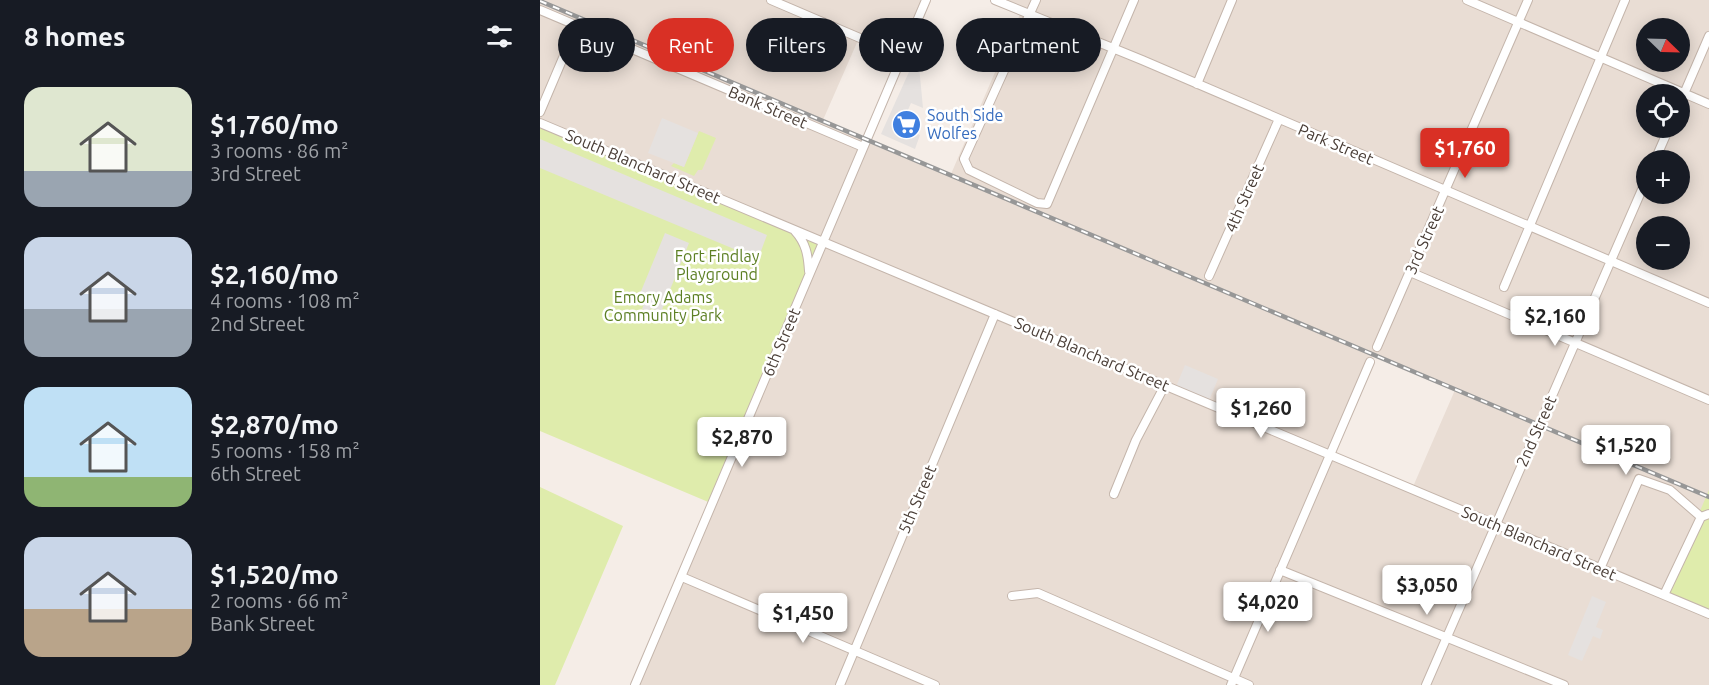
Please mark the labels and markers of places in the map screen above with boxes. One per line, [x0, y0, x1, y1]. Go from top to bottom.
place label: South Side Wolfes [927, 106, 1003, 142]
supermarket icon: South Side Wolfes [890, 108, 922, 140]
pin: $1,760 [1416, 128, 1514, 179]
pin: $2,160 [1506, 296, 1604, 347]
pin: $1,260 [1212, 388, 1310, 439]
pin: $2,870 [693, 417, 791, 468]
pin: $1,520 [1577, 425, 1675, 476]
pin: $3,050 [1378, 565, 1476, 616]
pin: $4,020 [1219, 582, 1317, 633]
pin: $1,450 [754, 593, 852, 644]

